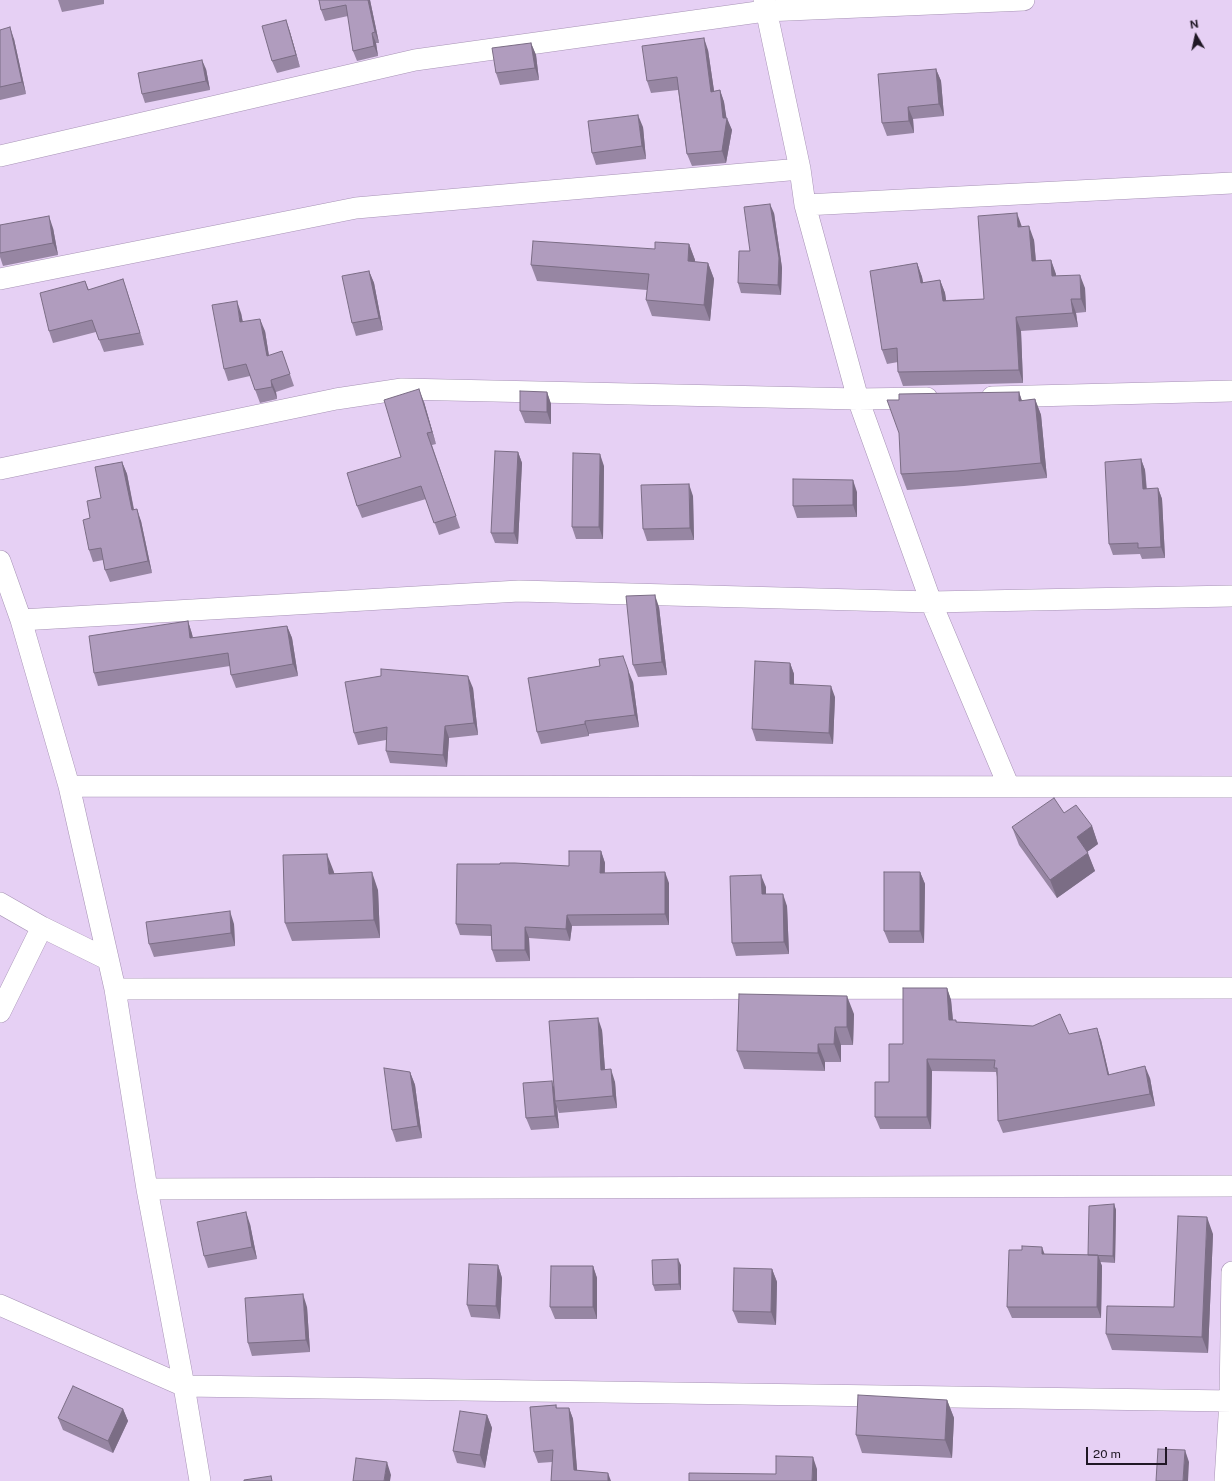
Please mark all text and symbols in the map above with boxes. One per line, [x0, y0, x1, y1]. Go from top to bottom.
north arrow [1176, 16, 1216, 56]
text: N [1189, 18, 1199, 31]
scale bar [1088, 1439, 1169, 1465]
text: 20 m [1093, 1447, 1121, 1461]

